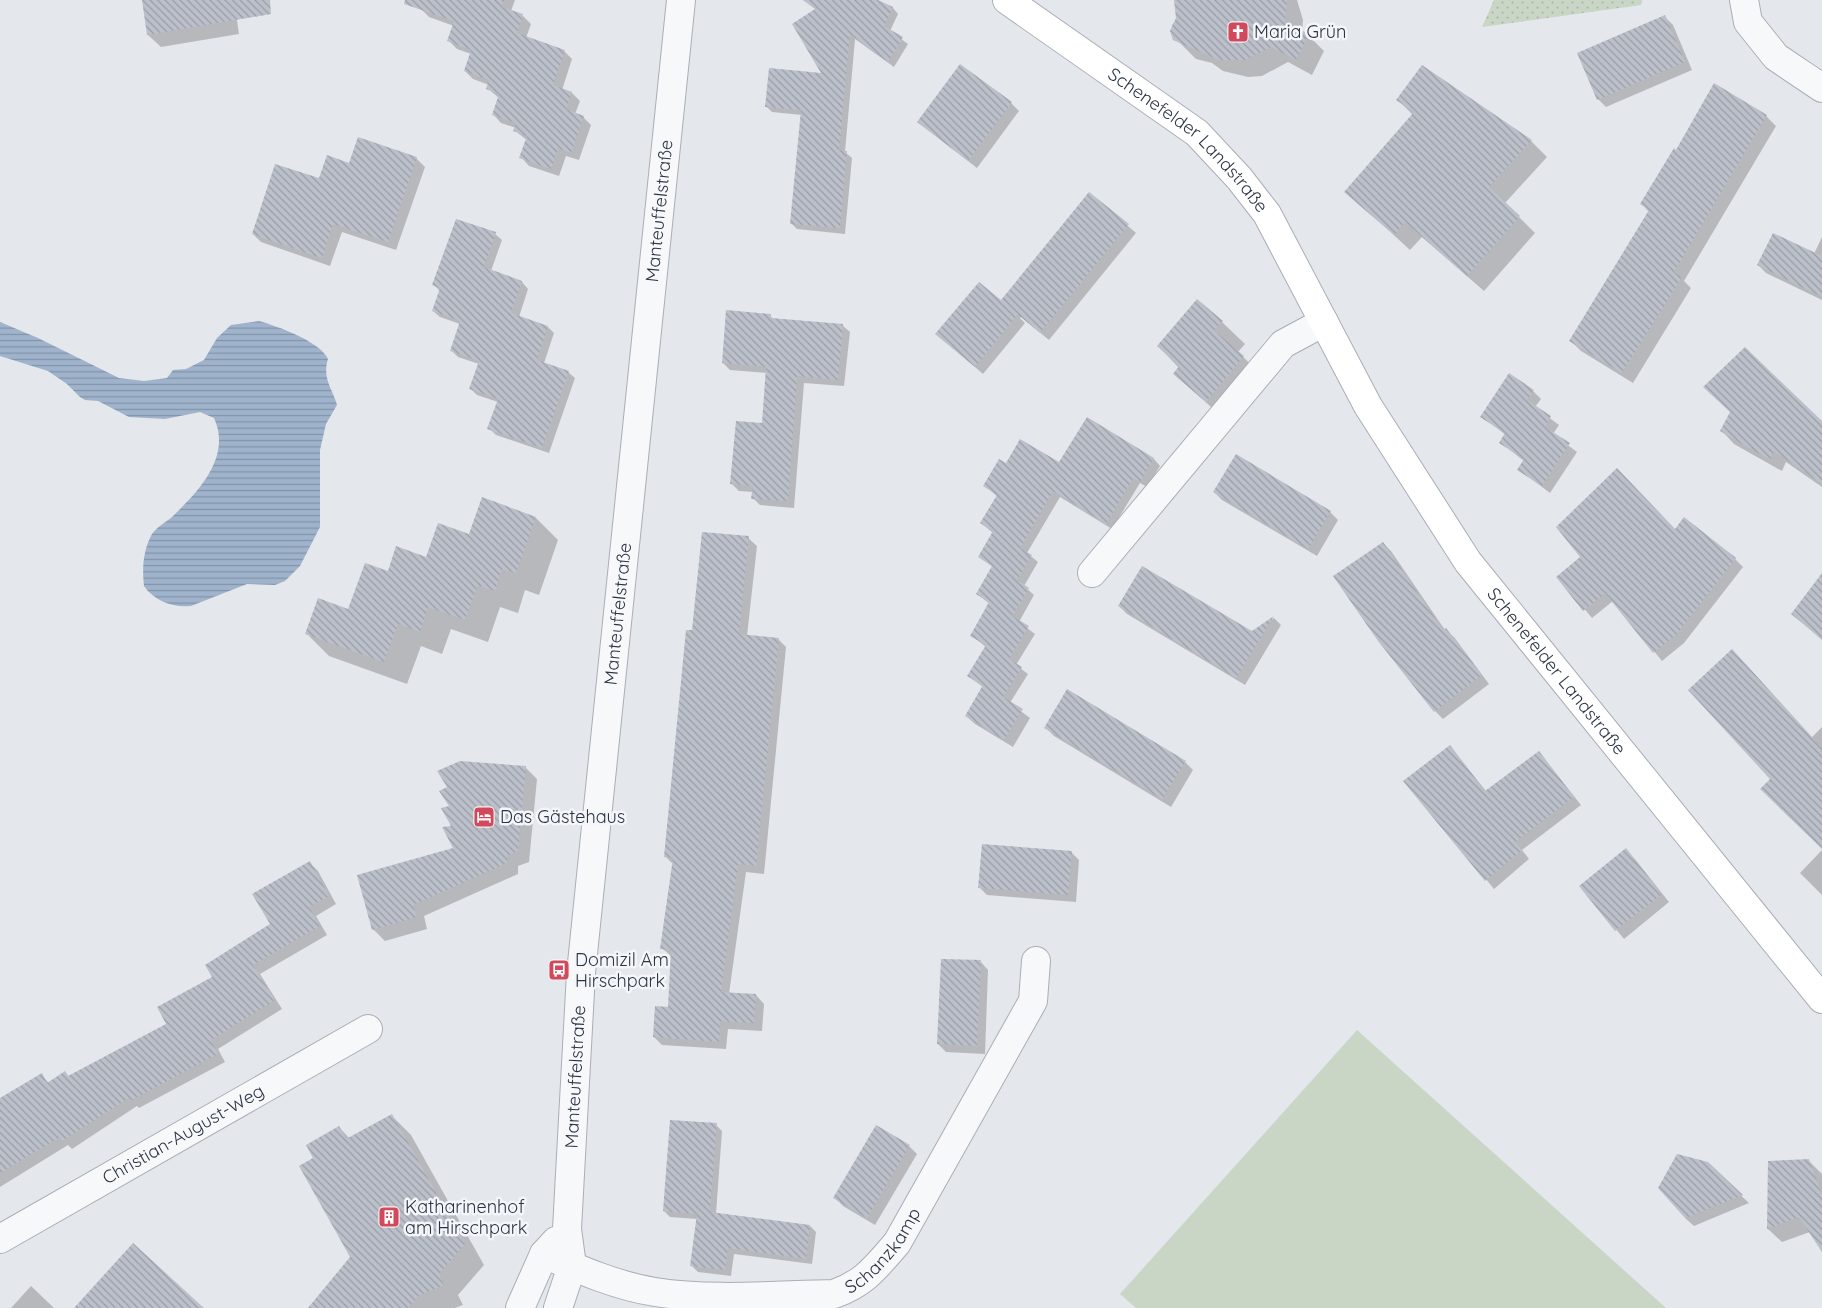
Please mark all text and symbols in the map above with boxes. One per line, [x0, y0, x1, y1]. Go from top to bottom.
church icon: Maria Grün [1226, 20, 1250, 44]
place label: Maria Grün [1254, 20, 1346, 43]
street label: Schenefelder Landstraße [1104, 62, 1273, 217]
street label: Manteuffelstraße [640, 139, 678, 283]
street label: Manteuffelstraße [599, 541, 636, 686]
street label: Schenefelder Landstraße [1482, 583, 1631, 759]
hotel icon: Das Gästehaus [472, 805, 496, 829]
place label: Das Gästehaus [500, 805, 625, 828]
place label: Domizil Am Hirschpark [575, 948, 669, 992]
bus stop icon: Domizil Am Hirschpark [547, 958, 571, 982]
street label: Manteuffelstraße [559, 1005, 590, 1149]
street label: Christian-August-Weg [98, 1079, 268, 1189]
place label: Katharinenhof am Hirschpark [405, 1195, 527, 1239]
street label: Schanzkamp [841, 1203, 926, 1299]
building icon: Katharinenhof am Hirschpark [377, 1205, 401, 1229]

